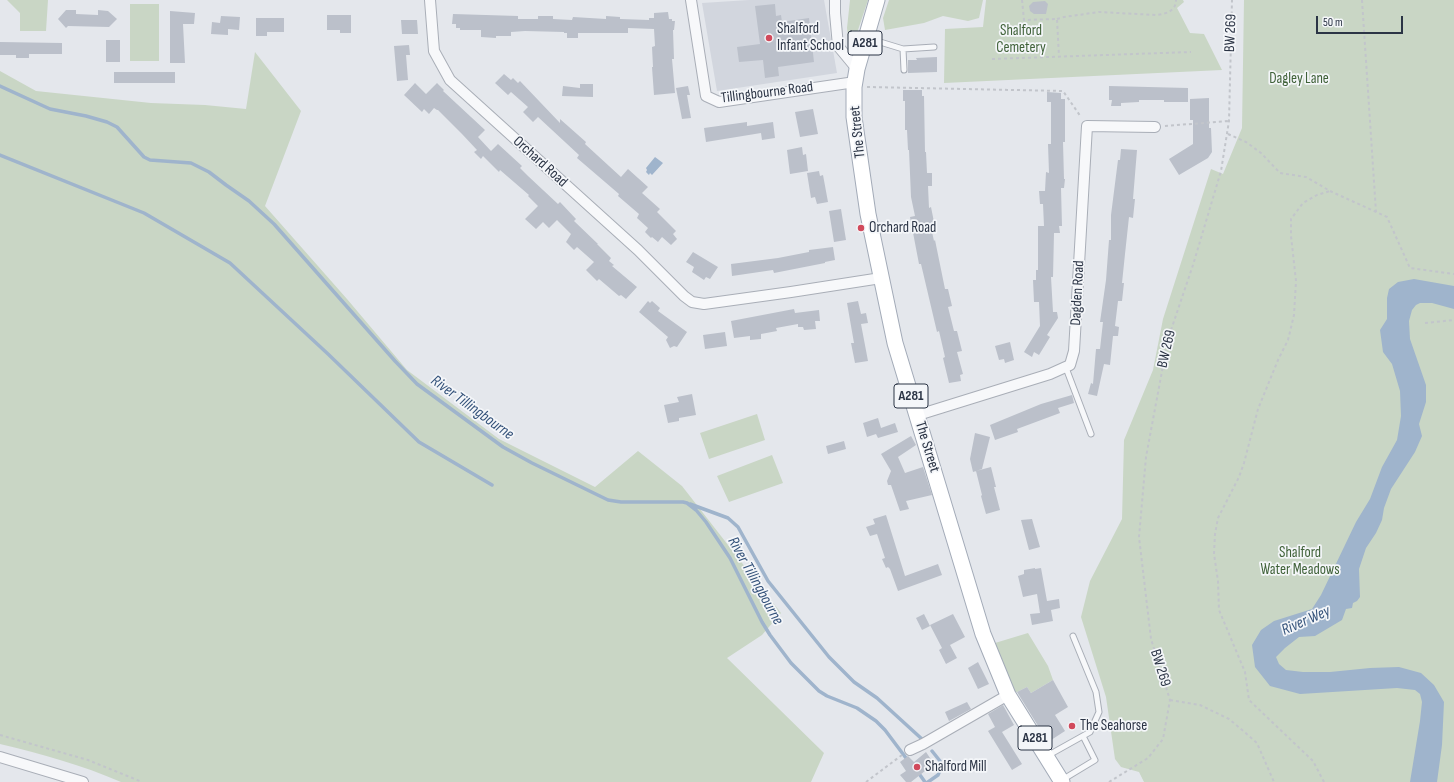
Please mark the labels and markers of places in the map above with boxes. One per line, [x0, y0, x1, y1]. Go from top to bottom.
place label: Shalford Infant School [777, 20, 844, 55]
marker: Shalford Infant School [764, 33, 774, 43]
place label: Orchard Road [869, 219, 936, 237]
marker: Orchard Road [856, 223, 866, 233]
place label: The Seahorse [1080, 717, 1147, 735]
marker: The Seahorse [1067, 721, 1077, 731]
place label: Shalford Mill [925, 758, 987, 776]
marker: Shalford Mill [912, 762, 922, 772]

